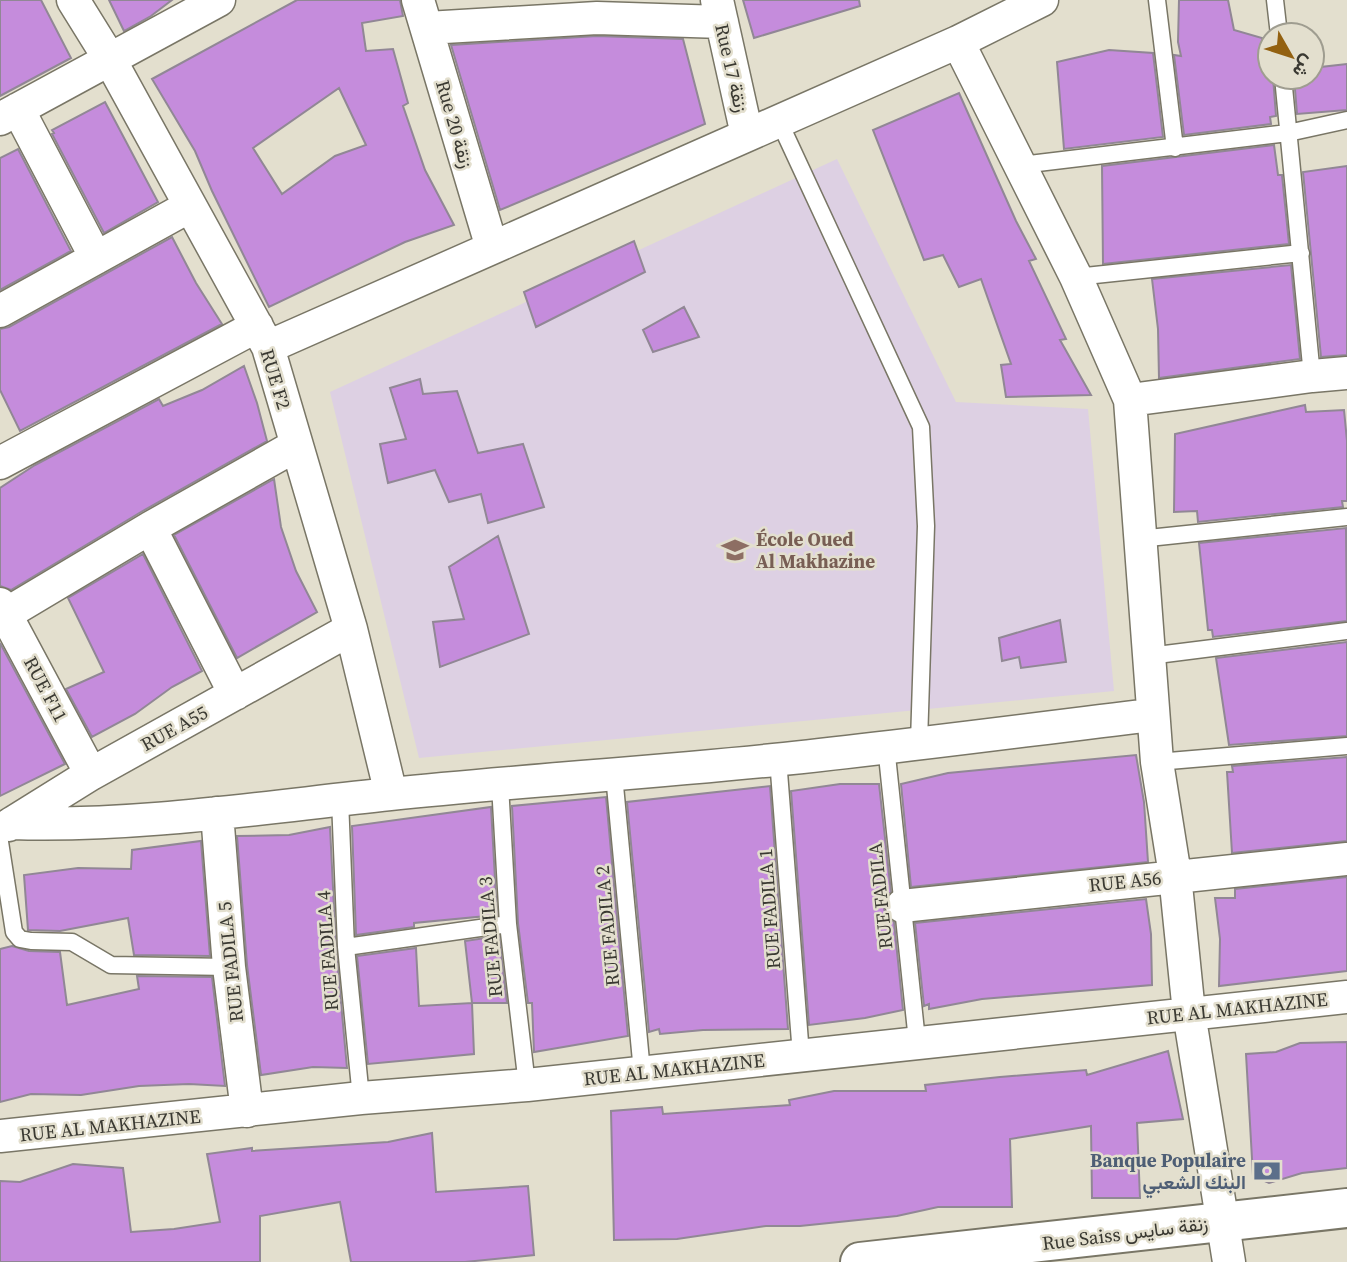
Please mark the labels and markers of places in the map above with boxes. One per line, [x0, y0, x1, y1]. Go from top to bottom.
place label: École Oued Al Makhazine [756, 526, 875, 574]
school or university icon: École Oued Al Makhazine [720, 535, 750, 565]
place label: Banque Populaire البنك الشعبي [1090, 1147, 1246, 1199]
bank icon: Banque Populaire البنك الشعبي [1252, 1156, 1282, 1186]

